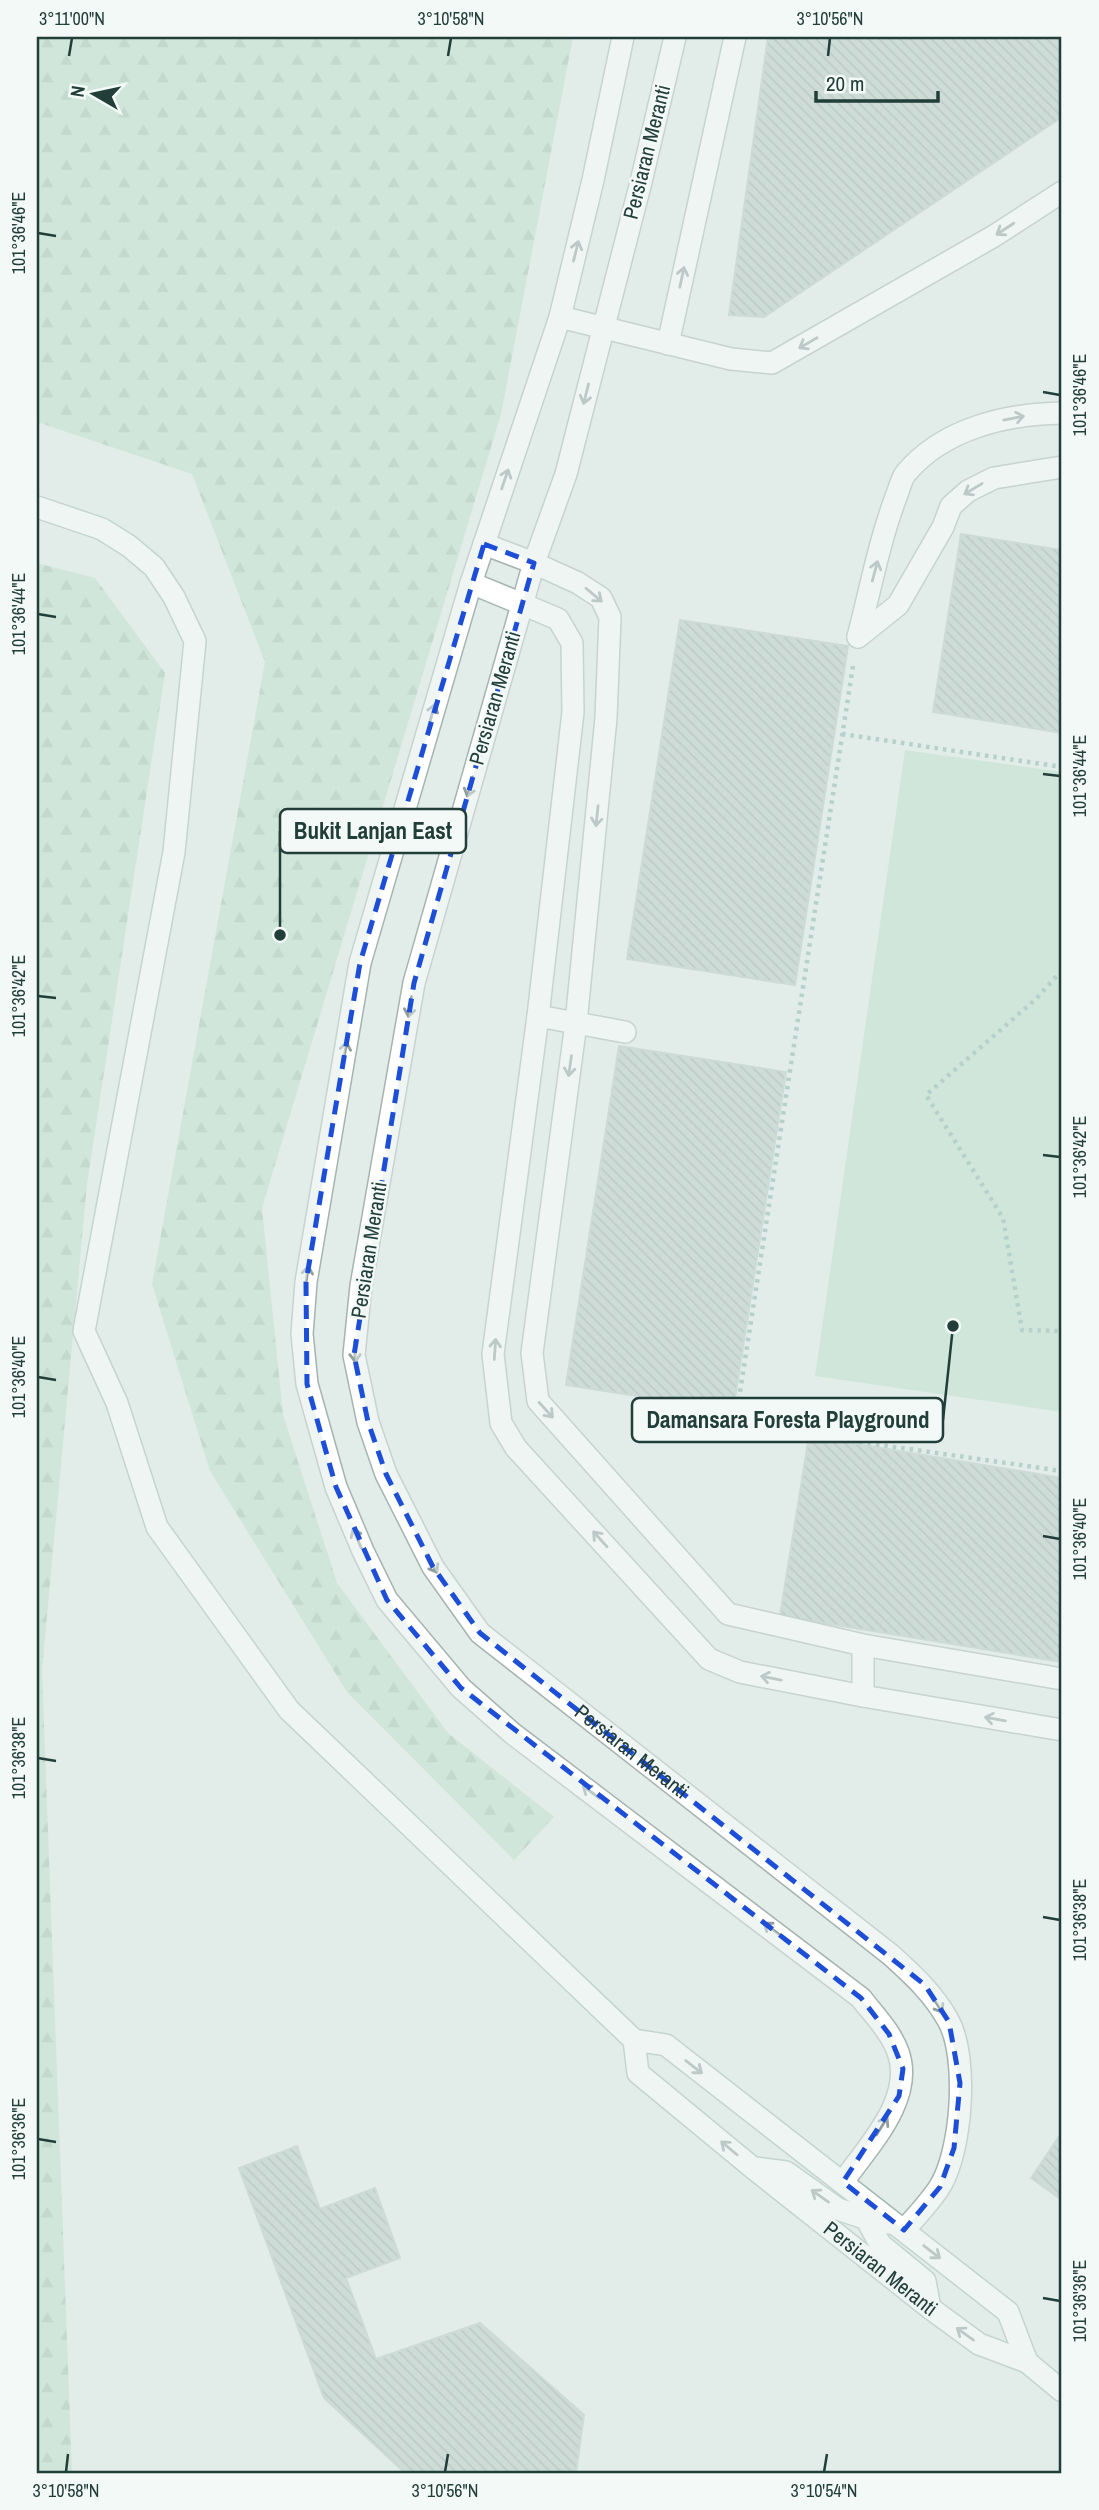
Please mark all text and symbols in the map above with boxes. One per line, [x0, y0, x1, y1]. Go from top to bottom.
text: 3°11'00"N [39, 6, 105, 31]
text: 3°10'58"N [418, 6, 484, 31]
text: 3°10'56"N [797, 6, 863, 31]
north arrow [60, 60, 130, 130]
scale bar [816, 60, 938, 104]
text: 20 m [826, 69, 864, 98]
street label: Persiaran Meranti [616, 82, 677, 222]
text: N [63, 84, 91, 99]
text: 101°36'46"E [6, 192, 31, 274]
one-way arrow [995, 223, 1015, 237]
one-way arrow [570, 240, 583, 263]
one-way arrow [676, 266, 690, 289]
one-way arrow [798, 336, 818, 350]
text: 101°36'46"E [1067, 354, 1092, 436]
one-way arrow [579, 382, 592, 405]
one-way arrow [1002, 411, 1025, 425]
one-way arrow [499, 468, 512, 490]
one-way arrow [964, 482, 984, 496]
one-way arrow [869, 560, 882, 583]
text: 101°36'44"E [6, 573, 31, 655]
one-way arrow [585, 587, 603, 603]
street label: Persiaran Meranti [462, 628, 527, 768]
one-way arrow [427, 703, 440, 725]
text: 101°36'44"E [1067, 735, 1092, 817]
one-way arrow [462, 776, 475, 798]
one-way arrow [590, 804, 603, 827]
callout: Bukit Lanjan East [280, 809, 466, 853]
text: Bukit Lanjan East [294, 815, 452, 846]
text: 101°36'42"E [6, 955, 31, 1037]
one-way arrow [403, 995, 416, 1018]
one-way arrow [339, 1041, 352, 1064]
one-way arrow [564, 1055, 577, 1077]
text: 101°36'42"E [1067, 1116, 1092, 1198]
street label: Persiaran Meranti [343, 1180, 394, 1320]
one-way arrow [301, 1265, 314, 1288]
text: 101°36'40"E [6, 1336, 31, 1418]
one-way arrow [488, 1337, 501, 1360]
one-way arrow [349, 1340, 362, 1363]
callout: Damansara Foresta Playground [632, 1398, 943, 1442]
one-way arrow [538, 1401, 554, 1419]
text: Damansara Foresta Playground [646, 1404, 930, 1435]
text: 101°36'40"E [1067, 1498, 1092, 1580]
one-way arrow [350, 1528, 363, 1549]
one-way arrow [591, 1531, 608, 1548]
one-way arrow [426, 1553, 439, 1574]
one-way arrow [760, 1671, 783, 1684]
street label: Persiaran Meranti [569, 1697, 695, 1805]
one-way arrow [984, 1712, 1007, 1725]
text: 101°36'38"E [6, 1717, 31, 1799]
one-way arrow [582, 1785, 600, 1800]
text: 101°36'38"E [1067, 1879, 1092, 1961]
one-way arrow [764, 1922, 782, 1937]
one-way arrow [930, 1994, 945, 2013]
one-way arrow [684, 2059, 703, 2074]
text: 101°36'36"E [6, 2098, 31, 2180]
one-way arrow [874, 2117, 889, 2136]
one-way arrow [720, 2140, 738, 2156]
one-way arrow [811, 2189, 830, 2203]
street label: Persiaran Meranti [818, 2214, 944, 2323]
one-way arrow [922, 2244, 940, 2259]
text: 101°36'36"E [1067, 2260, 1092, 2342]
one-way arrow [956, 2327, 975, 2341]
text: 3°10'58"N [33, 2478, 99, 2503]
text: 3°10'56"N [412, 2478, 478, 2503]
text: 3°10'54"N [791, 2478, 857, 2503]

